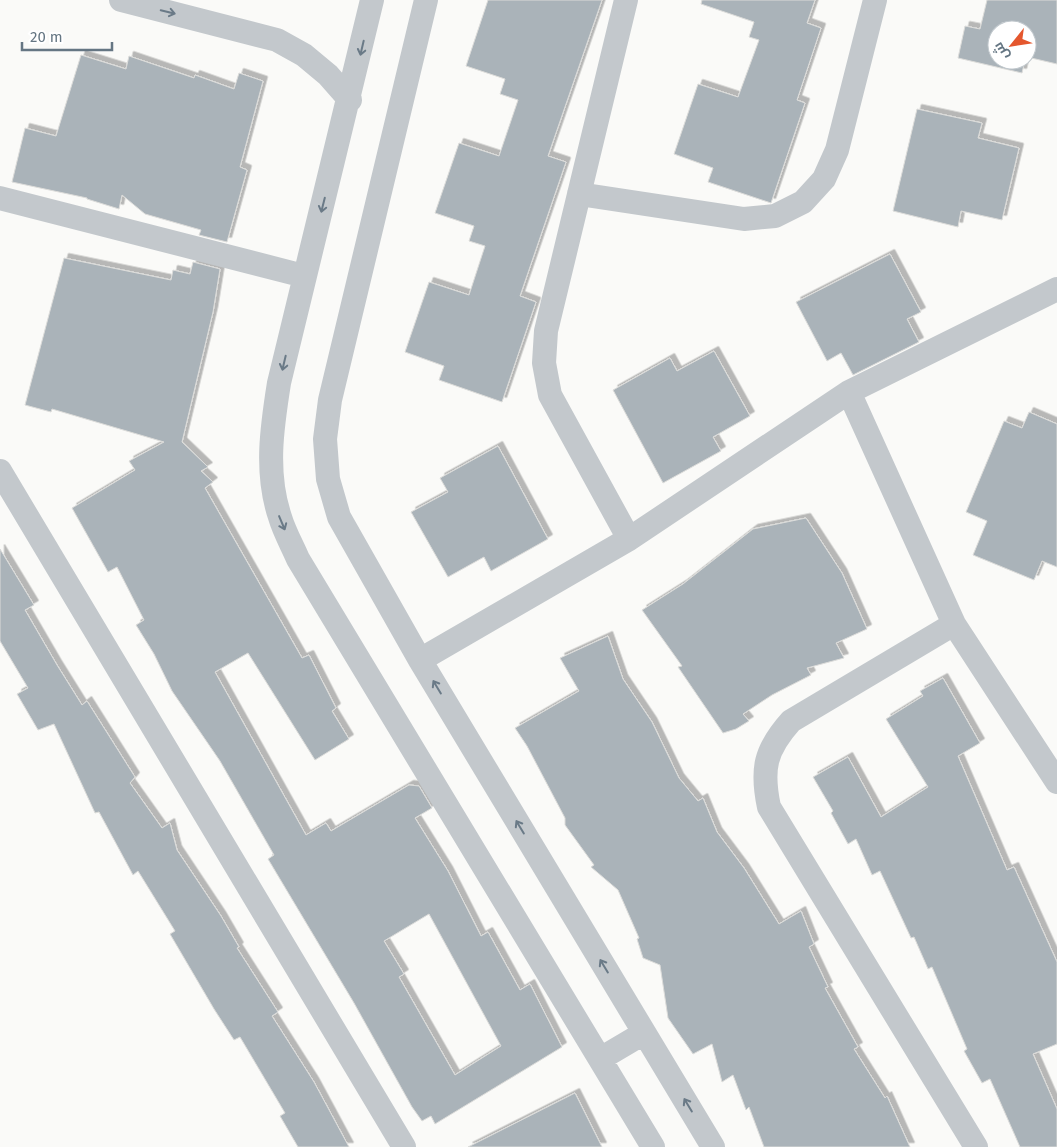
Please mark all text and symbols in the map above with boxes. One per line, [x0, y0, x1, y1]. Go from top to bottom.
one-way arrow [160, 8, 176, 17]
scale bar [22, 20, 112, 52]
north arrow [987, 20, 1037, 70]
text: 20 m [30, 28, 63, 46]
one-way arrow [357, 39, 366, 55]
text: ش [989, 39, 1013, 63]
one-way arrow [317, 197, 327, 213]
one-way arrow [279, 355, 288, 371]
one-way arrow [278, 515, 288, 530]
one-way arrow [431, 681, 441, 695]
one-way arrow [515, 820, 525, 834]
one-way arrow [598, 960, 608, 974]
one-way arrow [682, 1099, 692, 1113]

